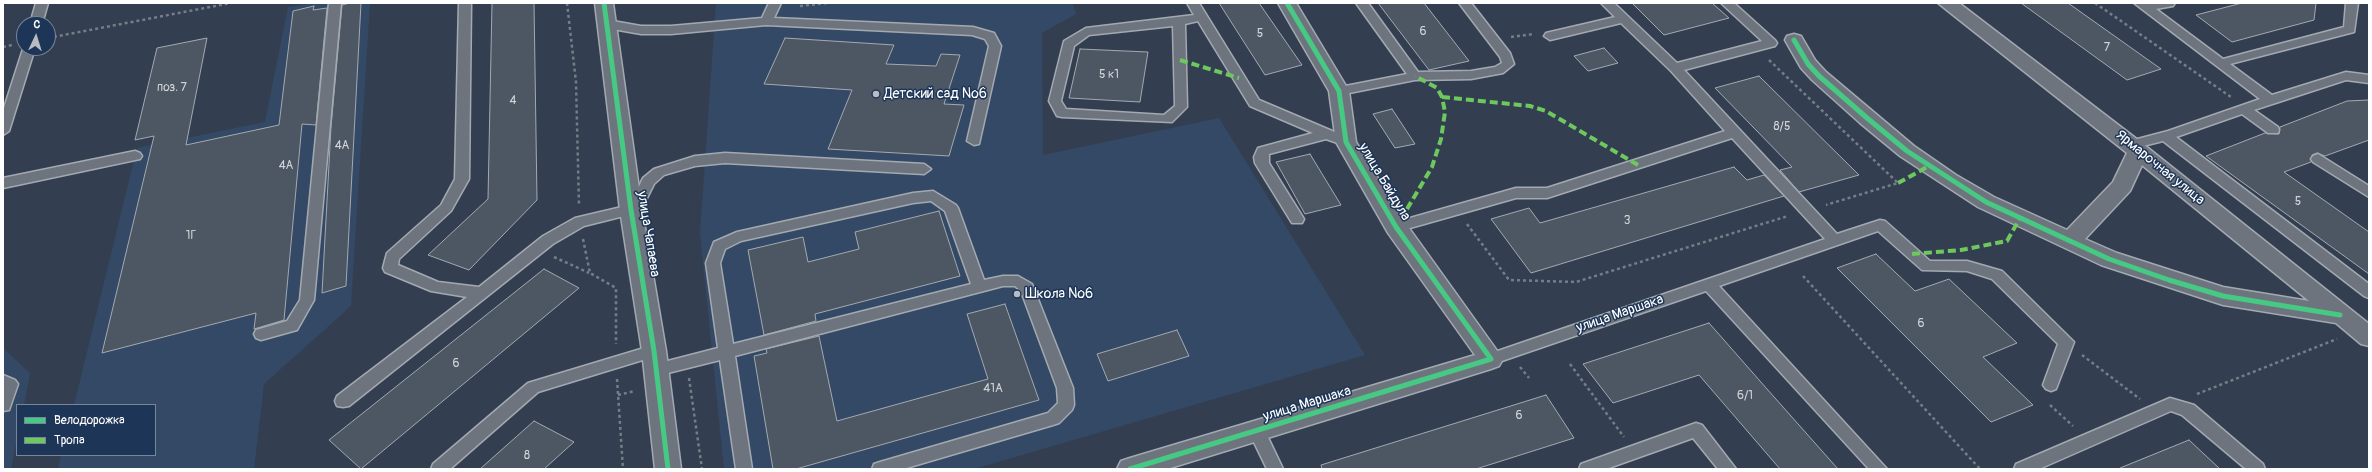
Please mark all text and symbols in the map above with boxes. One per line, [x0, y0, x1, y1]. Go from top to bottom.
north arrow [16, 16, 56, 56]
text: С [33, 18, 41, 31]
house number: 6 [1420, 25, 1426, 39]
house number: 5 [1257, 27, 1263, 41]
house number: 7 [2104, 41, 2110, 55]
house number: 5 к1 [1099, 68, 1119, 82]
house number: поз. 7 [157, 81, 187, 95]
place label: Детский сад №6 [884, 86, 987, 102]
marker: Детский сад №6 [871, 89, 881, 99]
house number: 4 [510, 94, 516, 108]
house number: 8/5 [1774, 120, 1790, 134]
street label: Ярмарочная улица [2112, 127, 2208, 209]
house number: 4А [335, 139, 349, 153]
street label: улица Байдула [1354, 140, 1414, 224]
house number: 4А [279, 159, 293, 173]
street label: улица Чапаева [633, 190, 663, 278]
house number: 5 [2295, 195, 2301, 209]
house number: 3 [1624, 214, 1630, 228]
house number: 1Г [186, 229, 196, 243]
place label: Школа №6 [1025, 286, 1093, 302]
marker: Школа №6 [1012, 289, 1022, 299]
street label: улица Маршака [1574, 291, 1666, 337]
house number: 6 [1918, 317, 1924, 331]
house number: 6 [453, 357, 459, 371]
house number: 41А [983, 382, 1003, 396]
street label: улица Маршака [1261, 383, 1353, 425]
house number: 6/1 [1737, 389, 1753, 403]
legend [16, 404, 156, 456]
house number: 6 [1516, 409, 1522, 423]
text: Велодорожка [54, 413, 125, 428]
text: Тропа [54, 433, 84, 448]
house number: 8 [524, 449, 530, 463]

